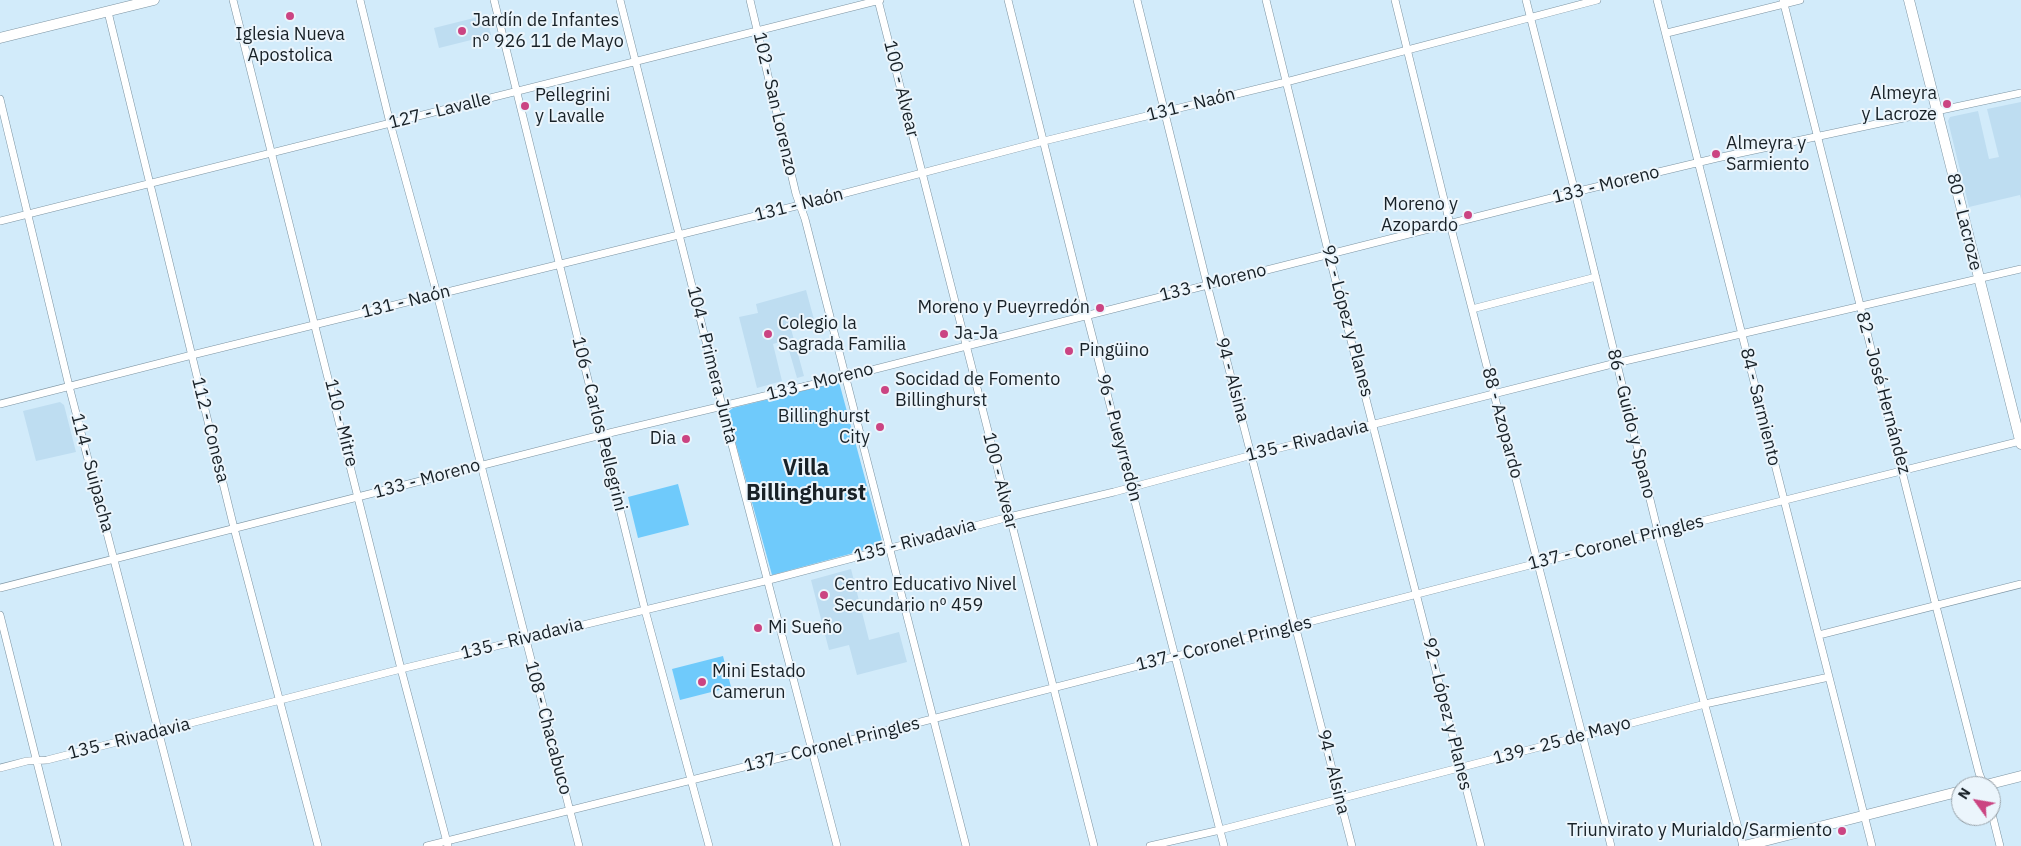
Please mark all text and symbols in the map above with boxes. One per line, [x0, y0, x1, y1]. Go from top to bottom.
marker: Iglesia Nueva Apostolica [284, 10, 296, 22]
place label: Jardín de Infantes nº 926 11 de Mayo [472, 10, 624, 52]
place label: Iglesia Nueva Apostolica [235, 24, 345, 66]
marker: Jardín de Infantes nº 926 11 de Mayo [456, 25, 468, 37]
street label: 102 - San Lorenzo [748, 30, 802, 178]
street label: 100 - Alvear [879, 38, 923, 140]
place label: Almeyra y Lacroze [1862, 83, 1937, 126]
street label: 131 - Naón [1144, 84, 1238, 126]
place label: Pellegrini y Lavalle [535, 85, 610, 128]
street label: 127 - Lavalle [387, 88, 493, 134]
marker: Almeyra y Lacroze [1941, 98, 1953, 110]
marker: Pellegrini y Lavalle [519, 100, 531, 112]
place label: Almeyra y Sarmiento [1726, 133, 1809, 176]
marker: Almeyra y Sarmiento [1710, 148, 1722, 160]
street label: 133 - Moreno [1550, 161, 1662, 209]
street label: 80 - Lacroze [1941, 171, 1987, 273]
street label: 131 - Naón [752, 184, 846, 226]
place label: Moreno y Azopardo [1381, 194, 1458, 236]
marker: Moreno y Azopardo [1462, 209, 1474, 221]
street label: 92 - López y Planes [1316, 243, 1378, 399]
street label: 133 - Moreno [1157, 259, 1269, 307]
street label: 131 - Naón [359, 281, 453, 323]
street label: 104 - Primera Junta [682, 284, 742, 446]
place label: Moreno y Pueyrredón [917, 297, 1090, 319]
marker: Moreno y Pueyrredón [1094, 302, 1106, 314]
street label: 82 - José Hernández [1851, 309, 1915, 477]
place label: Colegio la Sagrada Familia [778, 313, 906, 356]
place label: Ja-Ja [954, 323, 998, 345]
marker: Colegio la Sagrada Familia [762, 328, 774, 340]
marker: Ja-Ja [938, 328, 950, 340]
street label: 106 - Carlos Pellegrini [567, 335, 631, 513]
street label: 94 - Alsina [1210, 335, 1254, 425]
place label: Pingüino [1079, 340, 1149, 362]
marker: Pingüino [1063, 345, 1075, 357]
street label: 84 - Sarmiento [1735, 346, 1785, 468]
street label: 86 - Guido y Spano [1602, 347, 1660, 501]
street label: 133 - Moreno [764, 358, 876, 406]
street label: 88 - Azopardo [1477, 365, 1527, 481]
place label: Socidad de Fomento Billinghurst [895, 369, 1060, 412]
street label: 96 - Pueyrredón [1092, 372, 1146, 504]
street label: 112 - Conesa [186, 375, 234, 485]
street label: 110 - Mitre [320, 377, 362, 469]
marker: Socidad de Fomento Billinghurst [879, 384, 891, 396]
place label: Billinghurst City [778, 406, 870, 448]
street label: 114 - Suipacha [66, 411, 118, 535]
street label: 135 - Rivadavia [1244, 415, 1370, 467]
marker: Billinghurst City [874, 421, 886, 433]
place label: Dia [650, 428, 676, 450]
street label: 100 - Alvear [978, 430, 1022, 532]
marker: Dia [680, 433, 692, 445]
street label: 133 - Moreno [371, 454, 483, 504]
district label: Villa Billinghurst [746, 456, 866, 508]
street label: 137 - Coronel Pringles [1526, 511, 1706, 575]
street label: 135 - Rivadavia [852, 514, 978, 568]
place label: Centro Educativo Nivel Secundario nº 459 [834, 574, 1017, 616]
marker: Centro Educativo Nivel Secundario nº 459 [818, 589, 830, 601]
street label: 137 - Coronel Pringles [1134, 612, 1314, 676]
street label: 135 - Rivadavia [459, 613, 585, 665]
place label: Mi Sueño [768, 617, 842, 639]
marker: Mi Sueño [752, 622, 764, 634]
street label: 92 - López y Planes [1418, 635, 1476, 793]
street label: 108 - Chacabuco [520, 659, 576, 797]
place label: Mini Estado Camerun [712, 661, 806, 704]
marker: Mini Estado Camerun [696, 676, 708, 688]
street label: 139 - 25 de Mayo [1491, 712, 1633, 770]
street label: 135 - Rivadavia [66, 713, 192, 765]
street label: 137 - Coronel Pringles [742, 713, 922, 777]
street label: 94 - Alsina [1312, 727, 1354, 817]
north arrow [1951, 776, 2001, 826]
text: N [1954, 785, 1974, 803]
place label: Triunvirato y Murialdo/Sarmiento [1567, 820, 1832, 842]
marker: Triunvirato y Murialdo/Sarmiento [1836, 825, 1848, 837]

